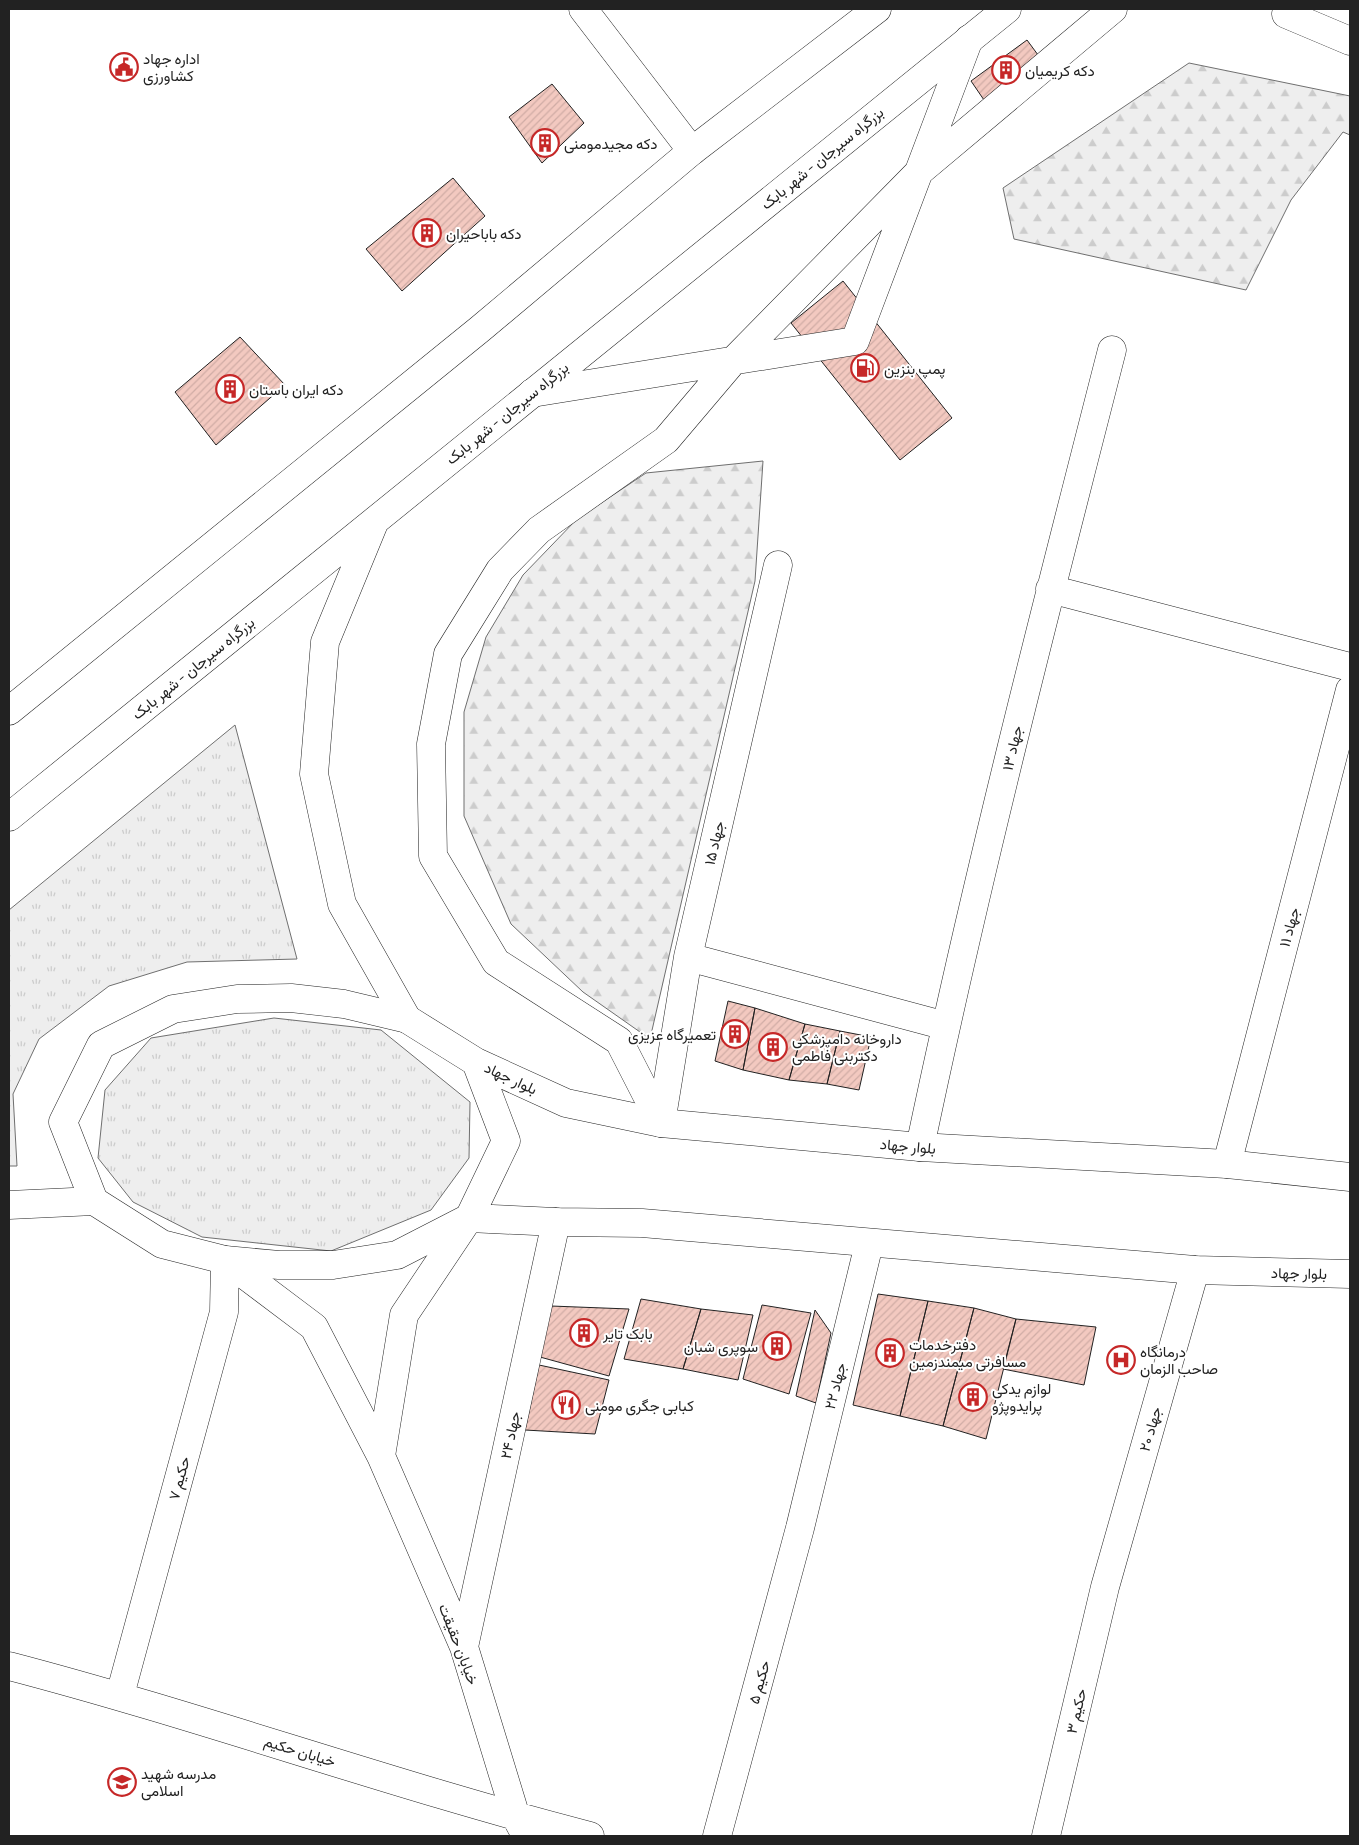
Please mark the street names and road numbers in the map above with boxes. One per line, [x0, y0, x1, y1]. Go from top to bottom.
street label: بزرگراه سیرجان - شهر بابک [756, 102, 888, 214]
street label: بزرگراه سیرجان - شهر بابک [441, 357, 573, 469]
street label: بزرگراه سیرجان - شهر بابک [127, 612, 259, 724]
street label: جهاد ۱۳ [997, 723, 1027, 773]
street label: جهاد ۱۵ [699, 819, 729, 867]
street label: جهاد ۱۱ [1274, 905, 1304, 949]
street label: بلوار جهاد [481, 1057, 541, 1099]
street label: بلوار جهاد [879, 1133, 937, 1159]
street label: بلوار جهاد [1271, 1262, 1327, 1284]
street label: جهاد ۲۲ [819, 1360, 851, 1412]
street label: جهاد ۲۰ [1134, 1404, 1166, 1454]
street label: جهاد ۲۴ [495, 1409, 525, 1461]
street label: حکیم ۷ [163, 1454, 195, 1502]
street label: خیابان حقیقت [434, 1600, 484, 1688]
street label: حکیم ۵ [743, 1658, 775, 1706]
street label: حکیم ۳ [1061, 1686, 1091, 1736]
street label: خیابان حکیم [262, 1730, 338, 1772]

